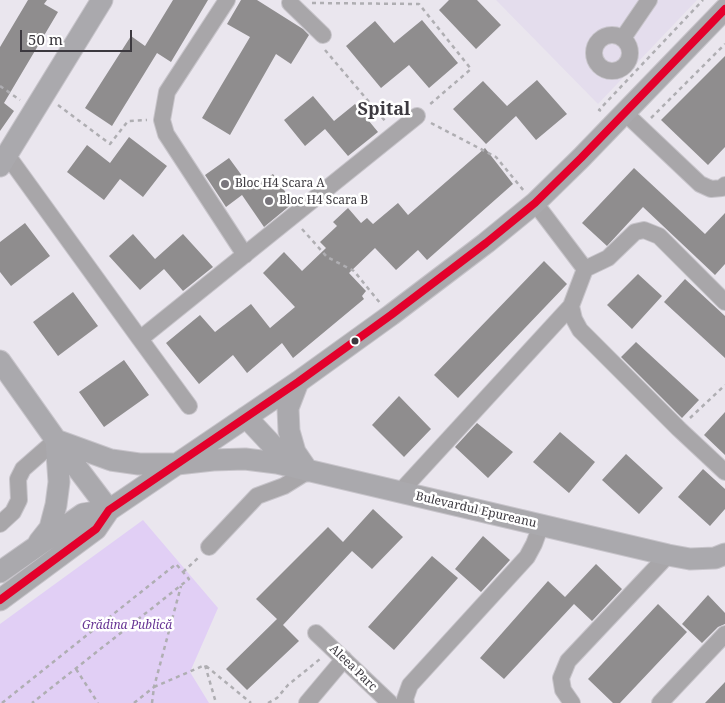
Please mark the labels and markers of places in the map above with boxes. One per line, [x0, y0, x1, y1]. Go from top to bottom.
place label: Bloc H4 Scara A [235, 177, 325, 191]
marker: Bloc H4 Scara A [219, 178, 231, 190]
place label: Bloc H4 Scara B [279, 194, 368, 208]
marker: Bloc H4 Scara B [263, 195, 275, 207]
unlabelled marker [350, 336, 360, 346]

